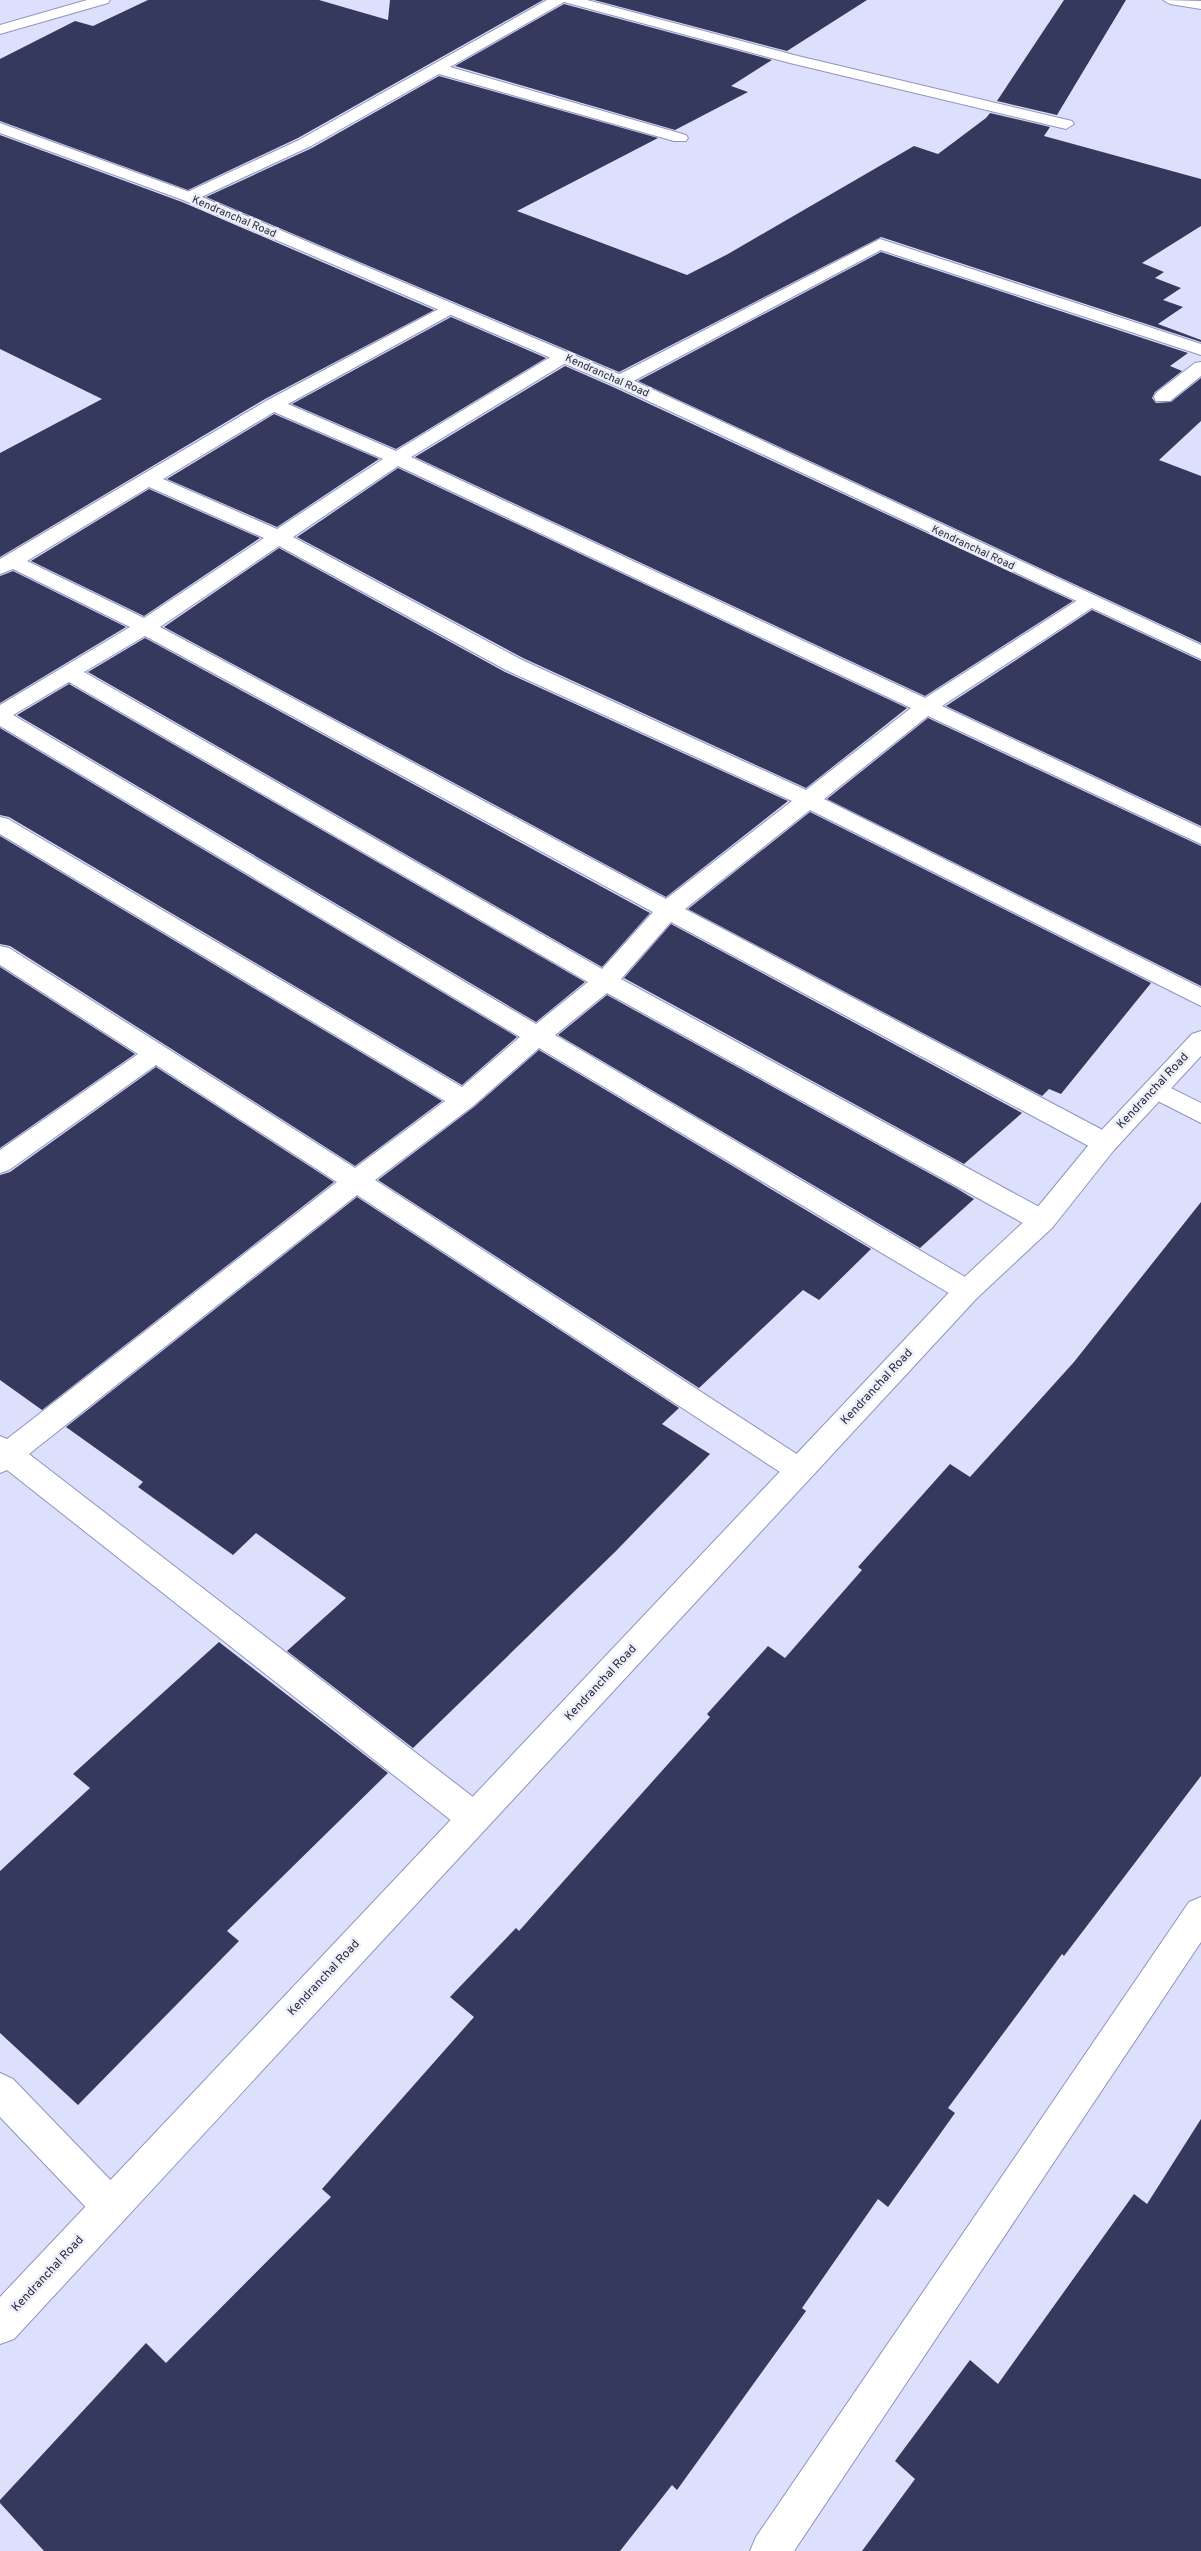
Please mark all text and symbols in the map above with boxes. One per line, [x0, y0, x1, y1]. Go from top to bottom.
street label: Kendranchal Road [190, 193, 278, 241]
street label: Kendranchal Road [563, 351, 651, 401]
street label: Kendranchal Road [929, 523, 1017, 573]
street label: Kendranchal Road [1114, 1049, 1192, 1133]
street label: Kendranchal Road [838, 1345, 916, 1429]
street label: Kendranchal Road [562, 1641, 640, 1725]
street label: Kendranchal Road [285, 1936, 363, 2020]
street label: Kendranchal Road [9, 2232, 87, 2316]

